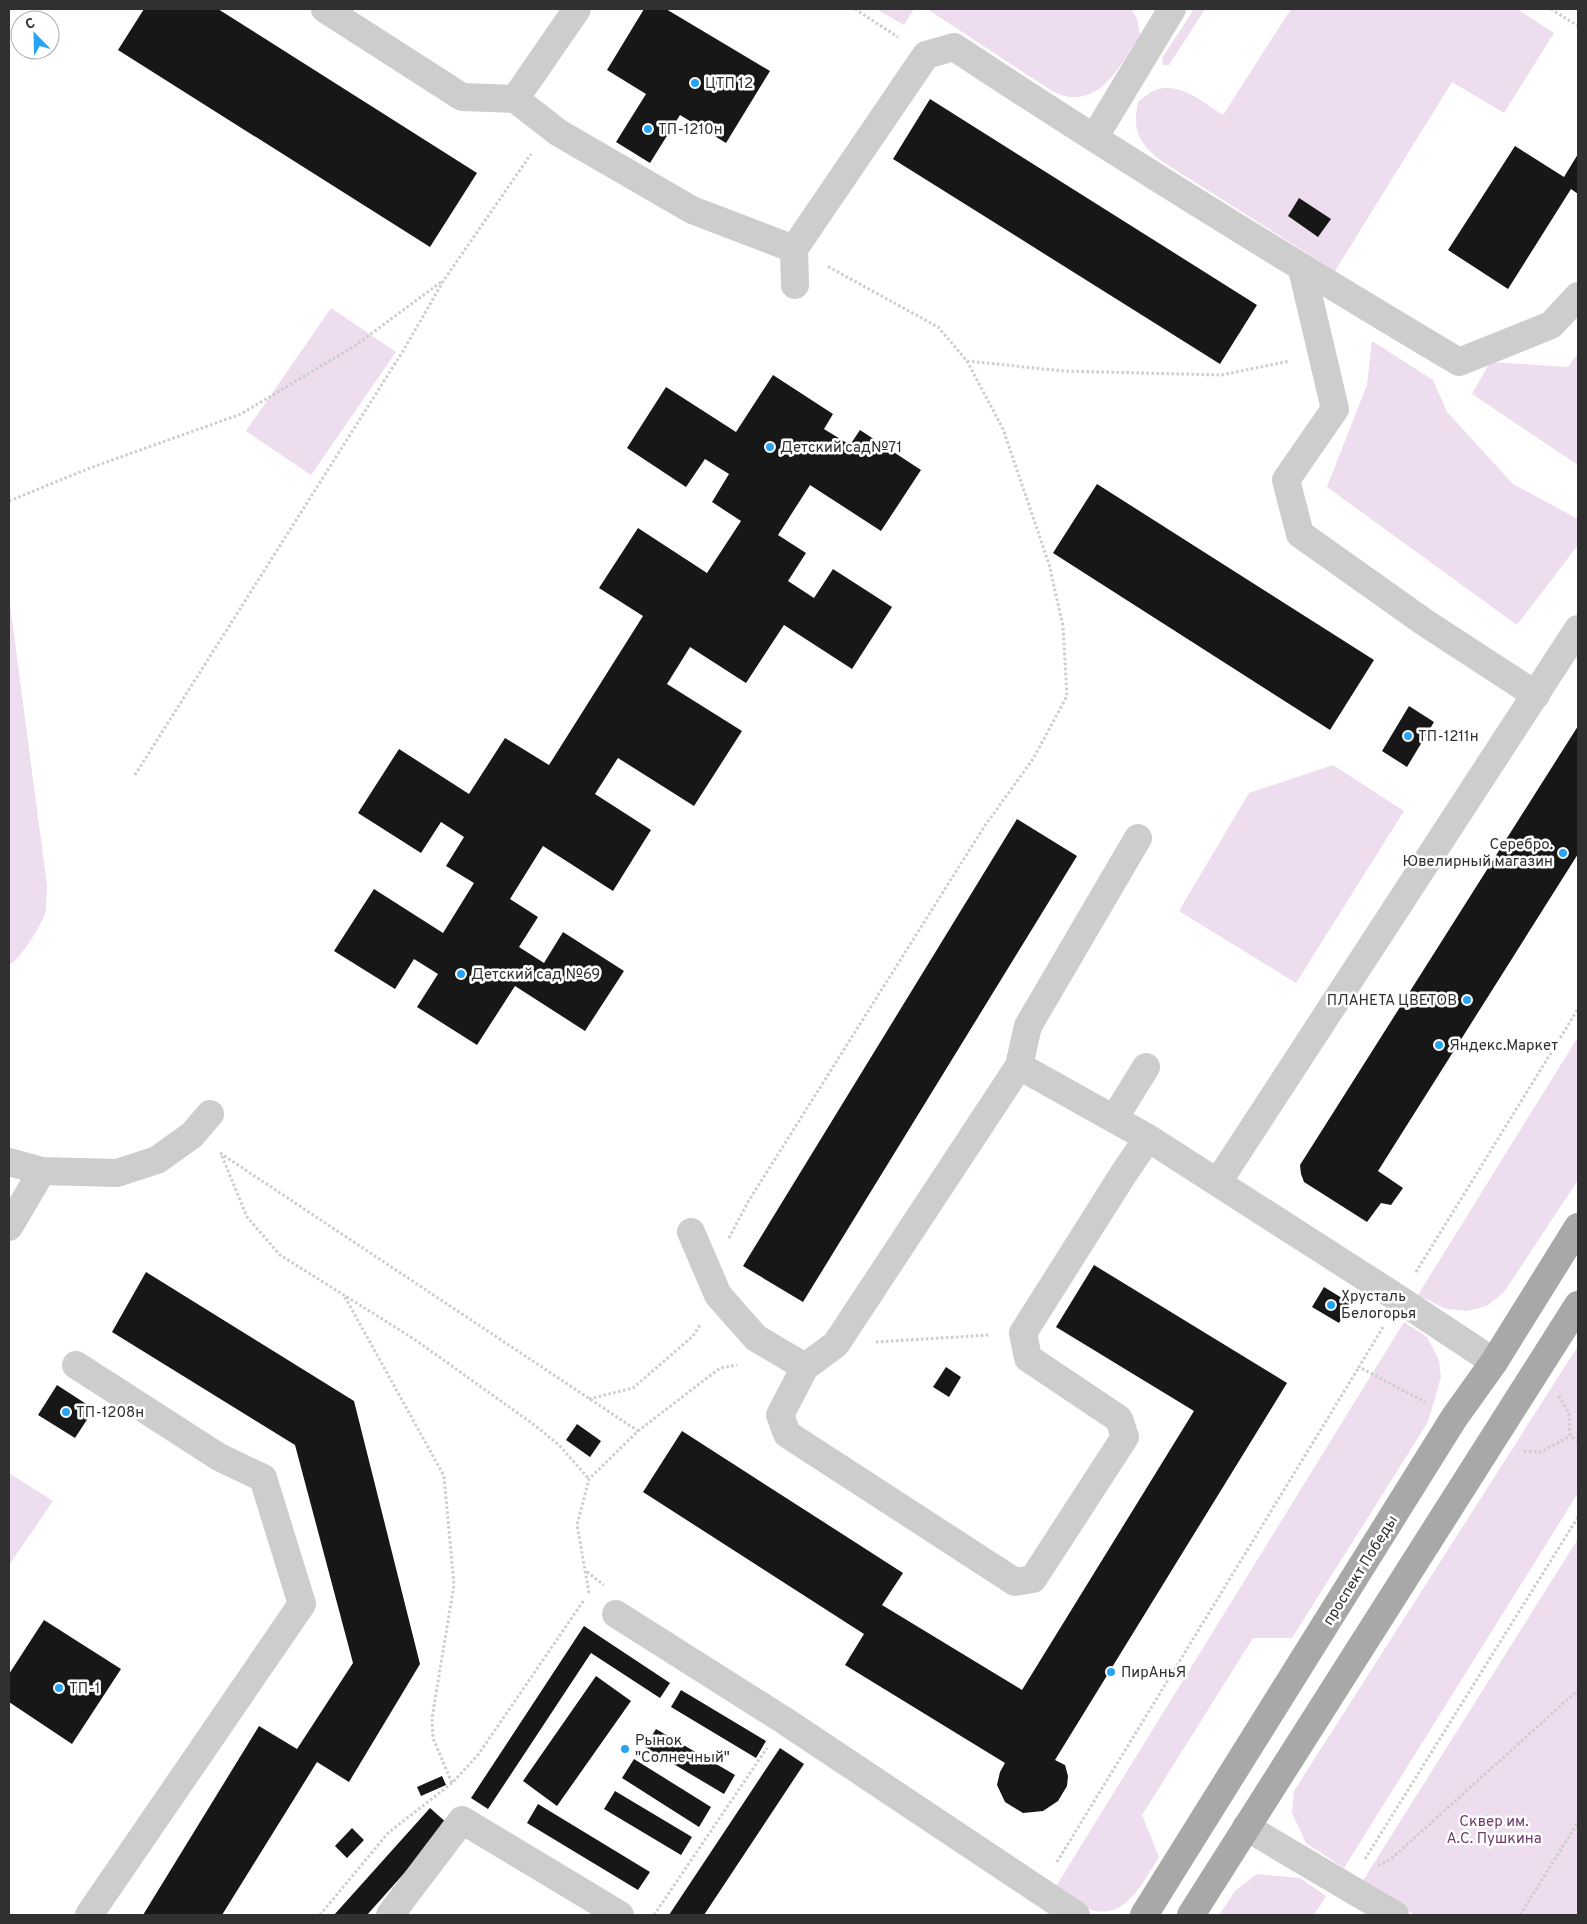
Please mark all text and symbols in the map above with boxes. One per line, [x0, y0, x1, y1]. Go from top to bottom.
north arrow [10, 10, 60, 60]
text: С [23, 15, 38, 34]
place label: ЦТП 12 [705, 75, 753, 94]
marker: ЦТП 12 [689, 77, 701, 89]
place label: ТП-1210н [658, 121, 723, 140]
marker: ТП-1210н [642, 123, 654, 135]
place label: Детский сад№71 [780, 439, 902, 458]
marker: Детский сад№71 [764, 441, 776, 453]
place label: ТП-1211н [1418, 728, 1479, 747]
marker: ТП-1211н [1402, 730, 1414, 742]
place label: Серебро. Ювелирный магазин [1402, 836, 1553, 872]
marker: Серебро. Ювелирный магазин [1557, 847, 1569, 859]
place label: Детский сад №69 [471, 966, 600, 985]
marker: Детский сад №69 [455, 968, 467, 980]
place label: ПЛАНЕТА ЦВЕТОВ [1327, 992, 1457, 1011]
marker: ПЛАНЕТА ЦВЕТОВ [1461, 994, 1473, 1006]
place label: Яндекс.Маркет [1449, 1037, 1558, 1056]
marker: Яндекс.Маркет [1433, 1039, 1445, 1051]
place label: Хрусталь Белогорья [1341, 1288, 1416, 1324]
marker: Хрусталь Белогорья [1325, 1299, 1337, 1311]
place label: ТП-1208н [76, 1404, 144, 1423]
marker: ТП-1208н [60, 1406, 72, 1418]
street label: проспект Победы [1320, 1512, 1403, 1629]
place label: ПирАньЯ [1121, 1664, 1186, 1683]
marker: ПирАньЯ [1105, 1666, 1117, 1678]
place label: ТП-1 [69, 1680, 100, 1699]
marker: ТП-1 [53, 1682, 65, 1694]
place label: Рынок "Солнечный" [635, 1732, 730, 1768]
marker: Рынок "Солнечный" [619, 1743, 631, 1755]
park label: Сквер им. А.С. Пушкина [1446, 1813, 1542, 1849]

